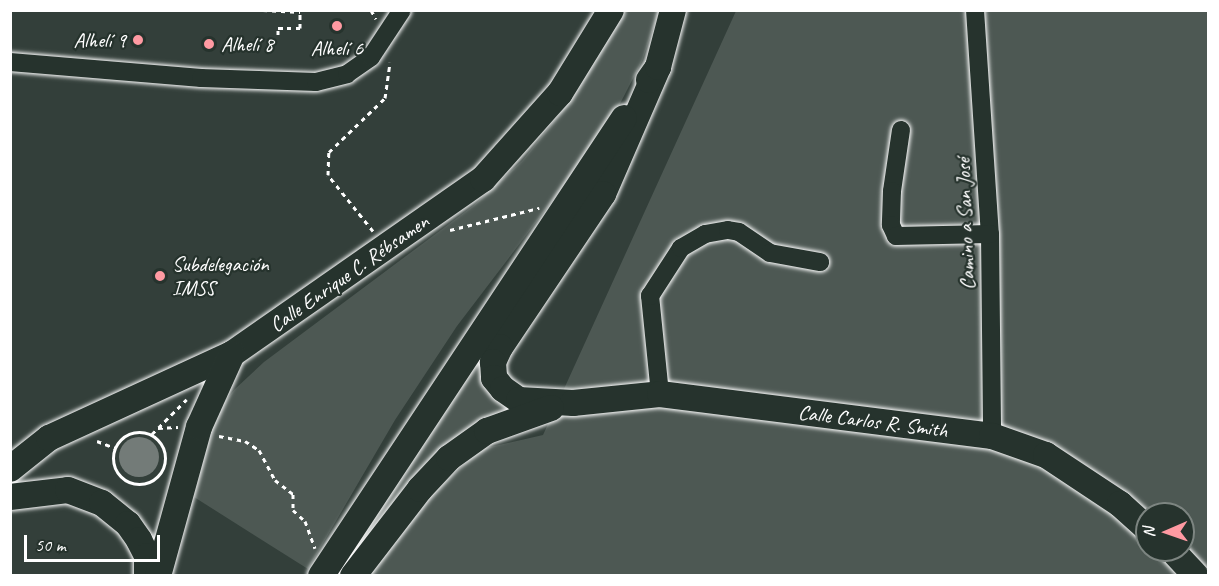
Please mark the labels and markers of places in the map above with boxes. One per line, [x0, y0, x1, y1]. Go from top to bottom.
marker: Alhelí 6 [330, 19, 344, 33]
place label: Alhelí 9 [74, 27, 126, 53]
place label: Alhelí 8 [221, 31, 273, 57]
marker: Alhelí 9 [131, 33, 145, 47]
place label: Alhelí 6 [311, 35, 363, 61]
marker: Alhelí 8 [202, 37, 216, 51]
place label: Subdelegación IMSS [172, 251, 269, 301]
marker: Subdelegación IMSS [153, 269, 167, 283]

